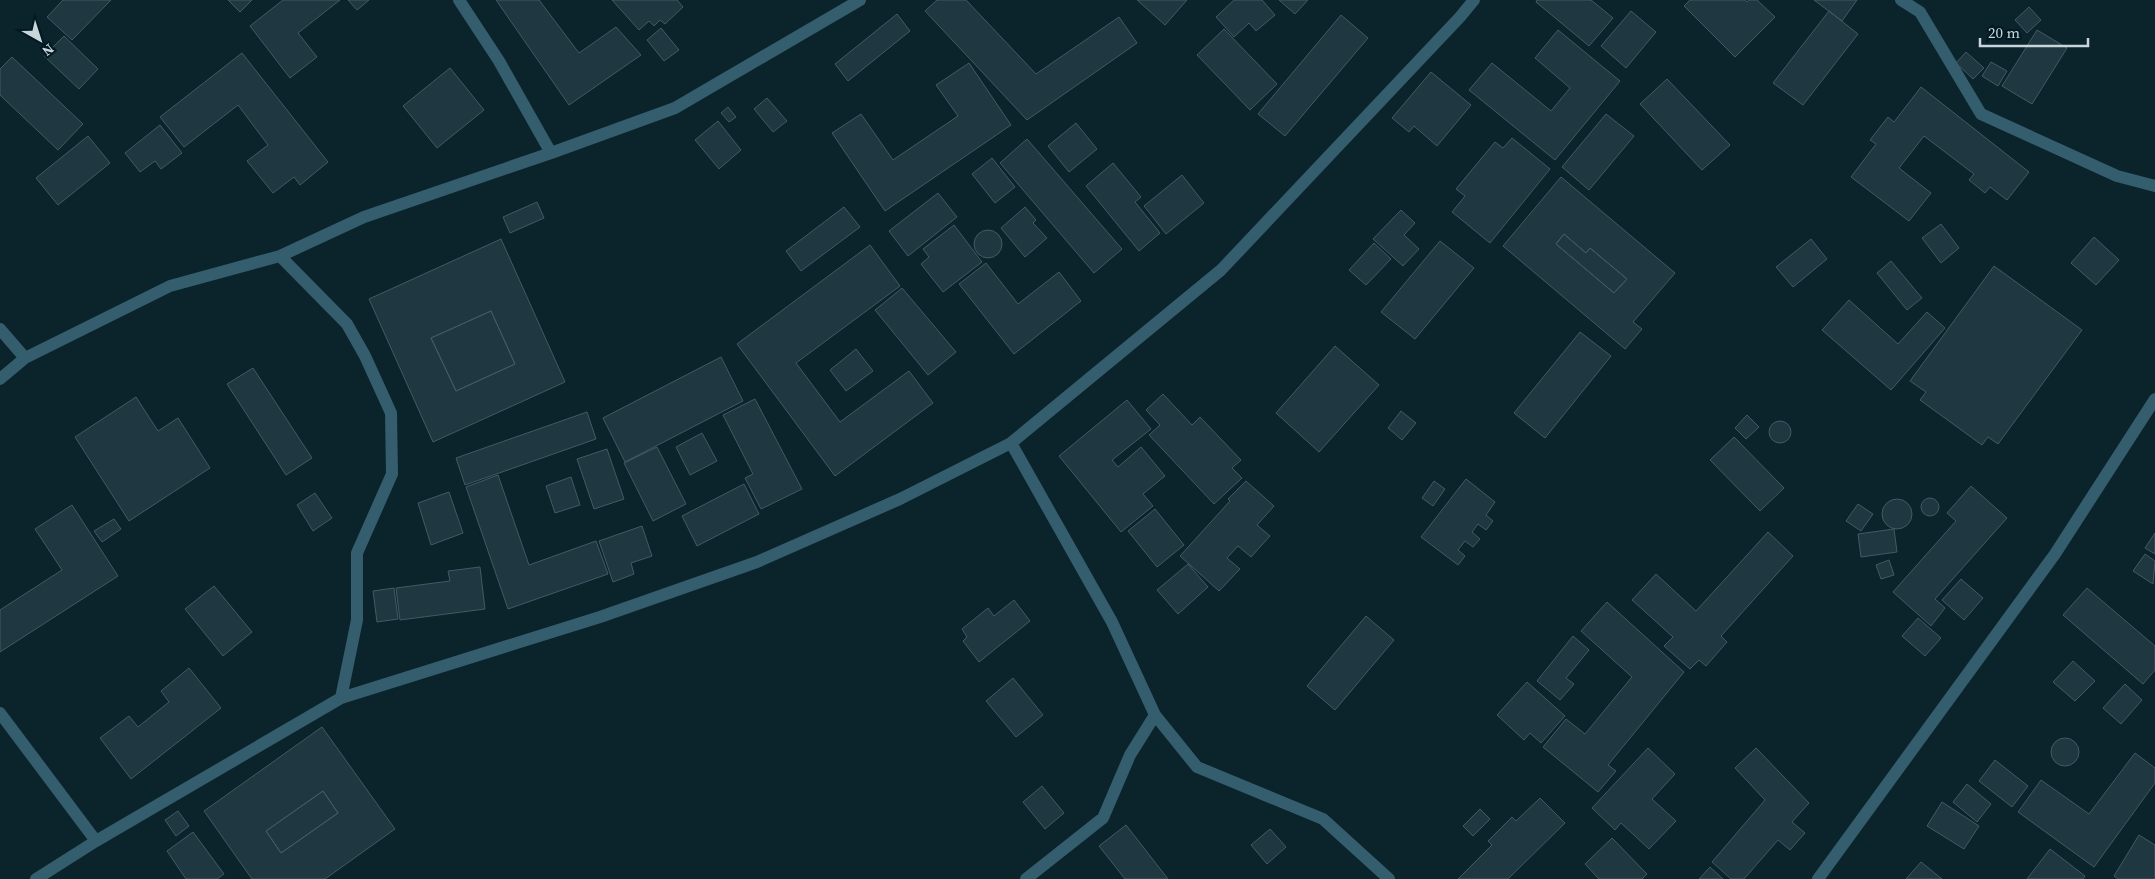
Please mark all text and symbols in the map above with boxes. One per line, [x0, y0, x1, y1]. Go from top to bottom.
north arrow [15, 15, 65, 65]
scale bar [1980, 15, 2088, 47]
text: 20 m [1988, 22, 2020, 43]
text: N [38, 39, 58, 61]

